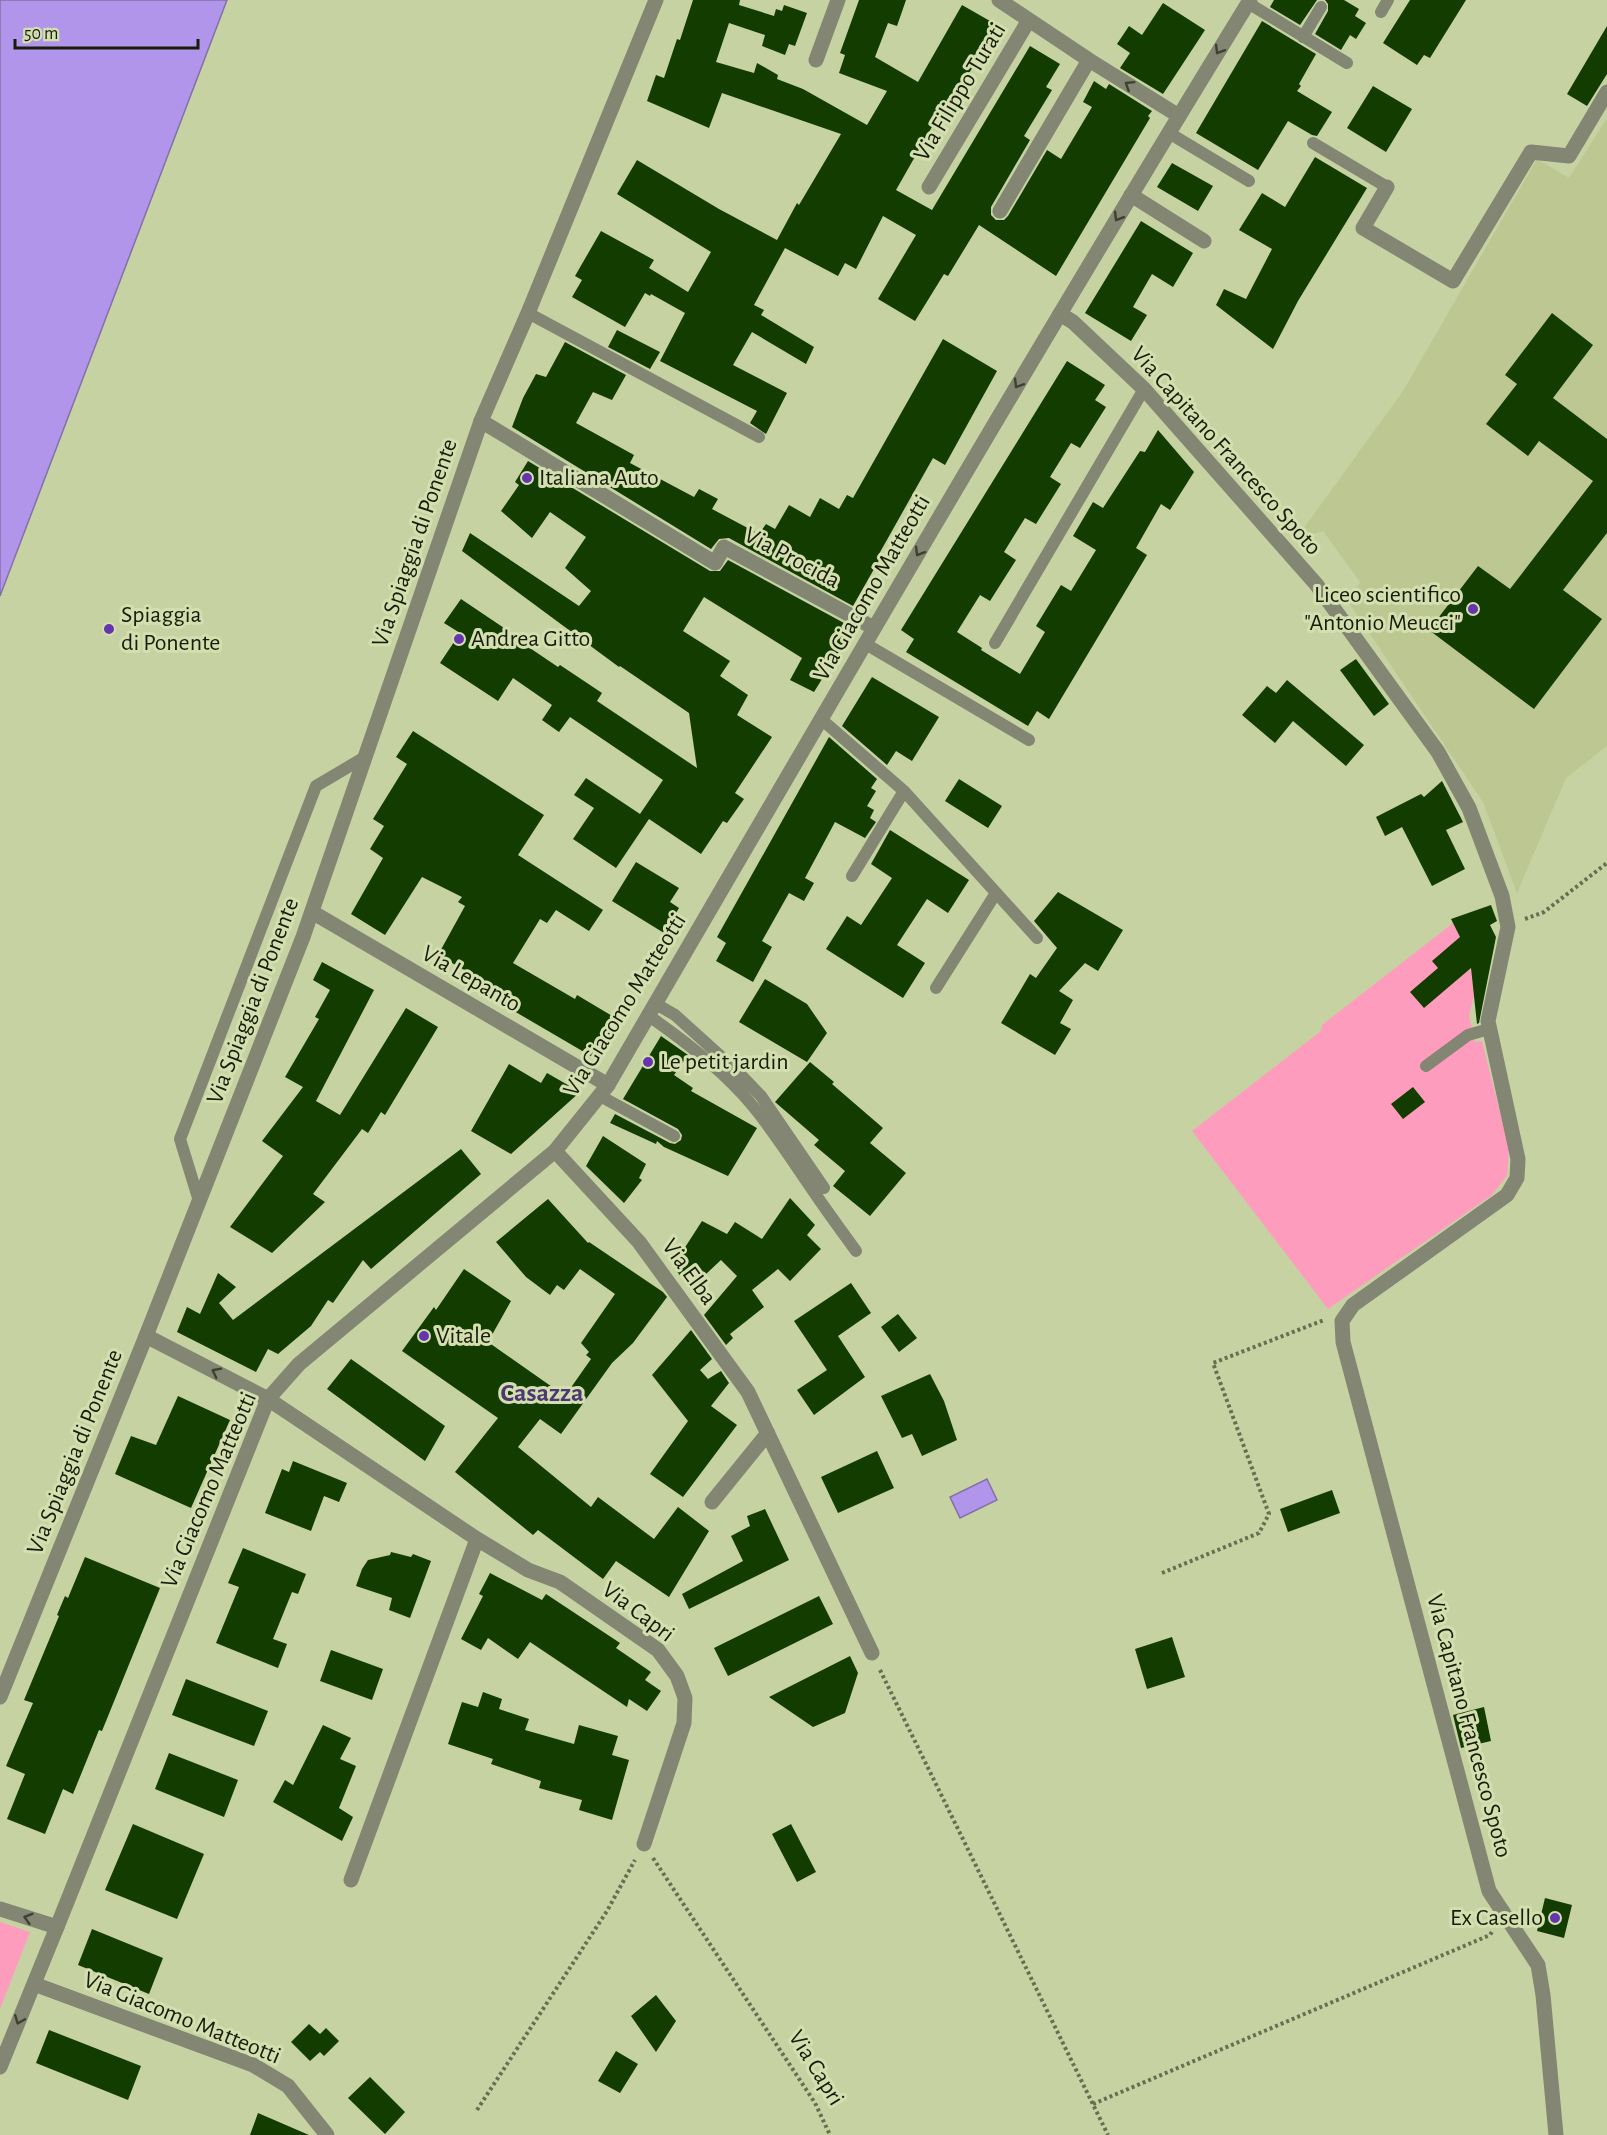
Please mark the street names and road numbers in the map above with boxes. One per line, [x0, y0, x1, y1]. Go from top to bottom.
street label: Via Filippo Turati [909, 19, 1011, 165]
street label: Via Capitano Francesco Spoto [1126, 342, 1326, 560]
street label: Via Spiaggia di Ponente [368, 436, 462, 650]
street label: Via Giacomo Matteotti [809, 491, 935, 685]
street label: Via Procida [740, 523, 844, 593]
street label: Via Spiaggia di Ponente [203, 895, 303, 1107]
street label: Via Giacomo Matteotti [559, 910, 691, 1100]
street label: Via Lepanto [418, 941, 524, 1017]
street label: Via Elba [657, 1234, 721, 1310]
street label: Via Spiaggia di Ponente [23, 1346, 127, 1558]
street label: Via Giacomo Matteotti [157, 1389, 261, 1591]
street label: Via Capri [597, 1577, 679, 1647]
street label: Via Capitano Francesco Spoto [1422, 1592, 1516, 1860]
street label: Via Giacomo Matteotti [80, 1968, 284, 2068]
street label: Via Capri [784, 2026, 848, 2110]

